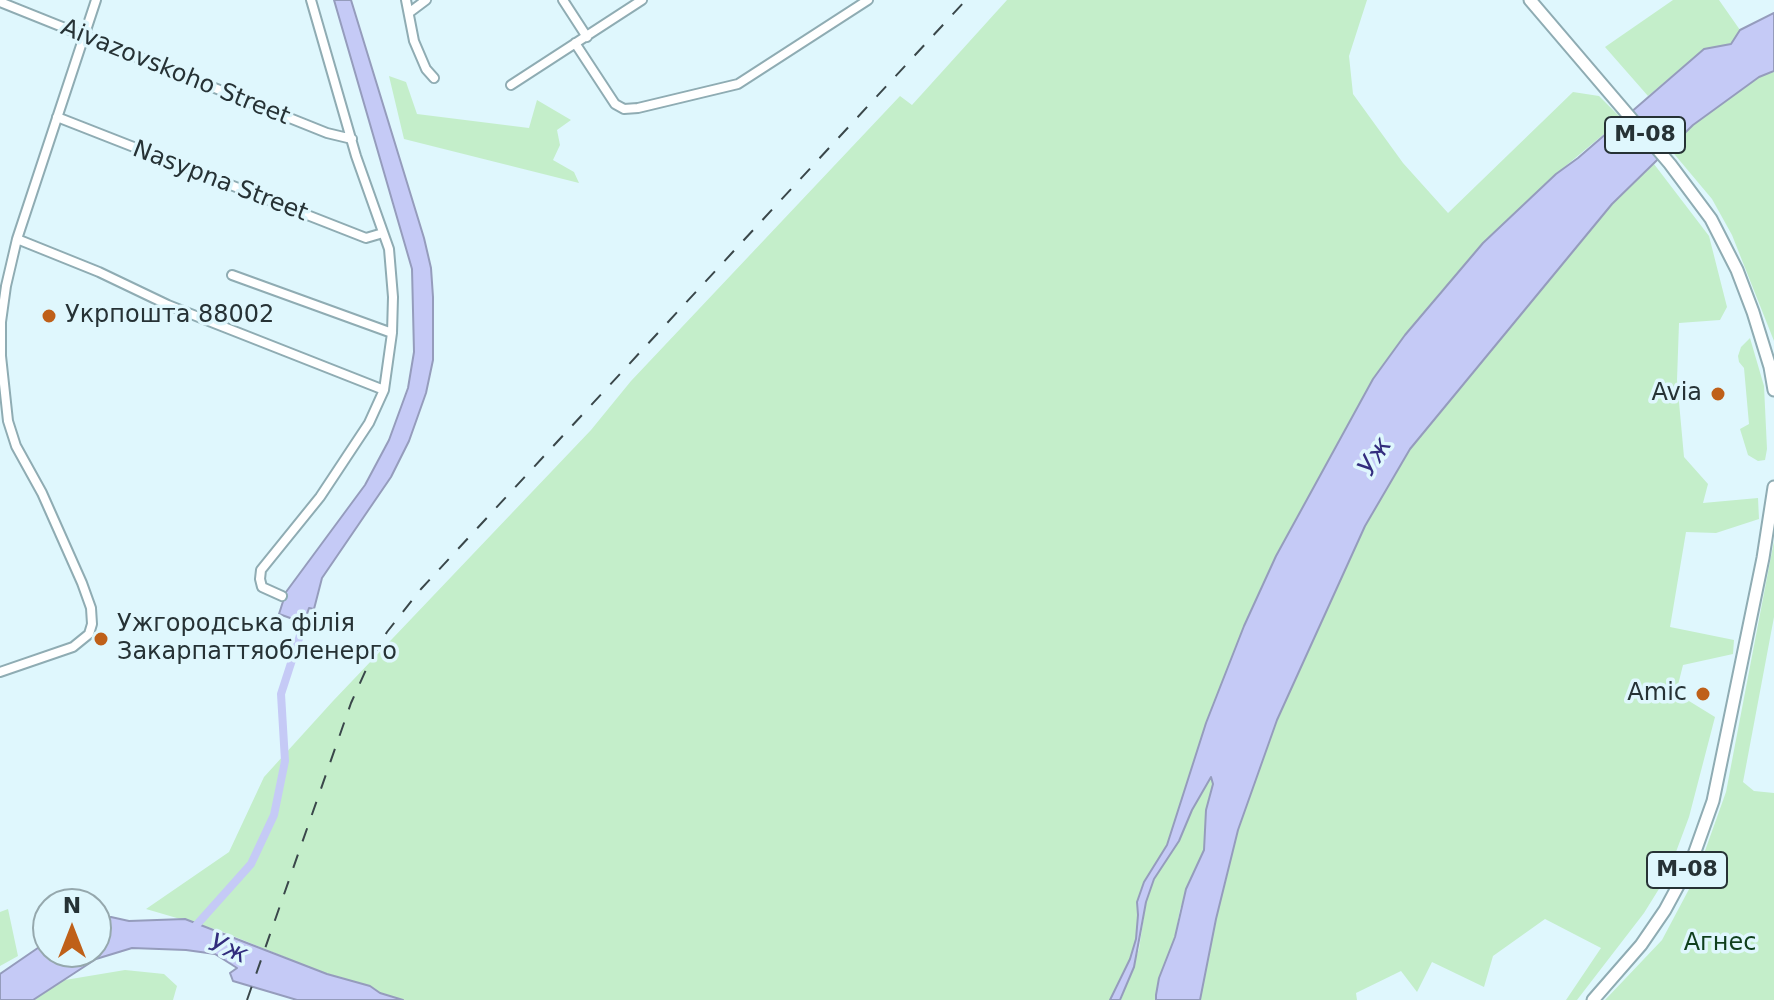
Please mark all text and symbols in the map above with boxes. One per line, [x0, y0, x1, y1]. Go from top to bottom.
street label: Aivazovskoho Street [56, 14, 294, 132]
road number: М-08 [1605, 117, 1685, 153]
street label: Nasypna Street [128, 135, 312, 229]
place label: Укрпошта 88002 [65, 302, 274, 330]
marker: Укрпошта 88002 [40, 307, 58, 325]
place label: Avia [1651, 380, 1702, 408]
marker: Avia [1709, 385, 1727, 403]
water label: Уж [1352, 432, 1400, 482]
place label: Ужгородська філія Закарпаттяобленерго [117, 611, 397, 667]
marker: Ужгородська філія Закарпаттяобленерго [92, 630, 110, 648]
place label: Amic [1627, 680, 1687, 708]
marker: Amic [1694, 685, 1712, 703]
road number: М-08 [1647, 852, 1727, 888]
north arrow [32, 888, 112, 968]
text: N [63, 893, 81, 918]
water label: Уж [204, 928, 252, 972]
park label: Агнес [1684, 930, 1756, 958]

